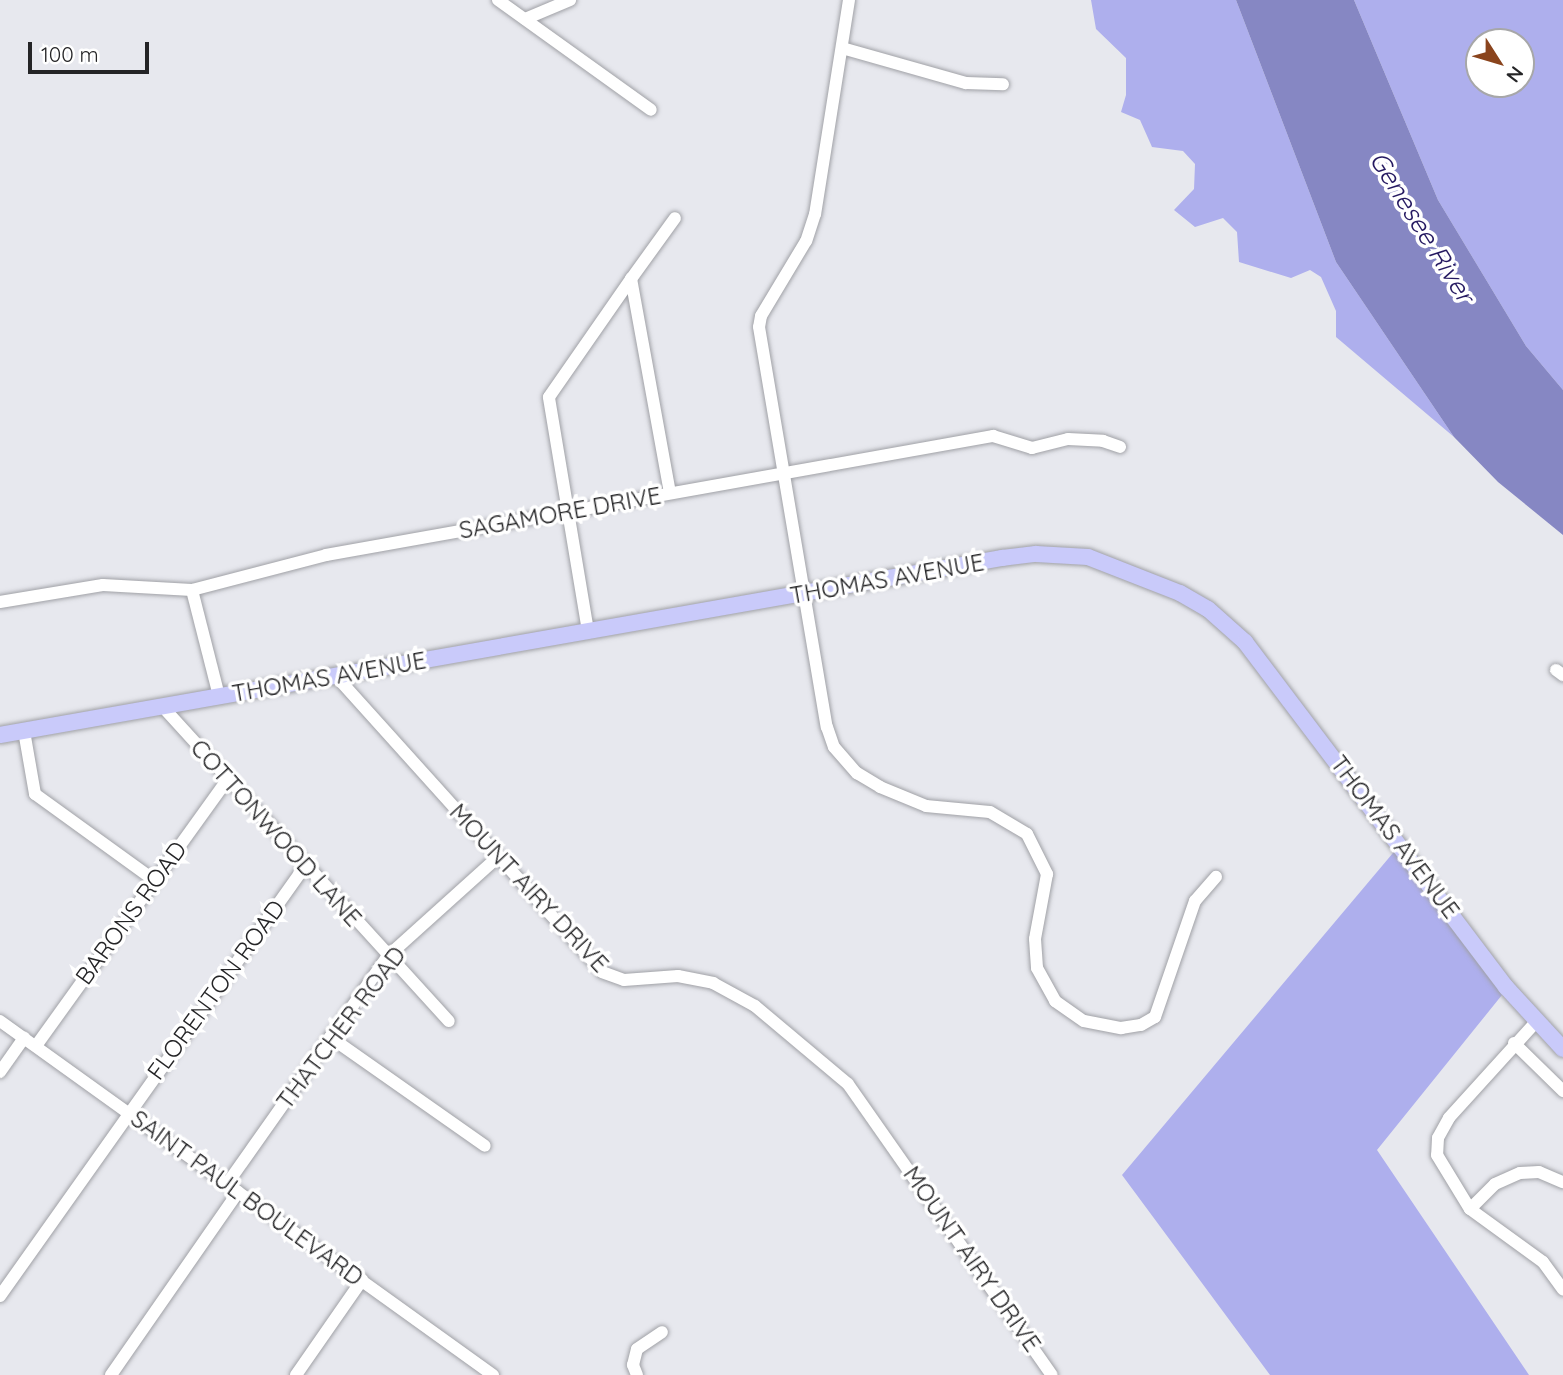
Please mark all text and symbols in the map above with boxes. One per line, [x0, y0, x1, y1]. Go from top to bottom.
scale bar [32, 28, 152, 72]
north arrow [1465, 28, 1535, 98]
text: 100 m [41, 41, 99, 67]
text: N [1501, 62, 1529, 87]
water label: Genesee River [1363, 146, 1481, 308]
street label: SAGAMORE DRIVE [457, 481, 663, 545]
street label: THOMAS AVENUE [788, 548, 986, 610]
street label: THOMAS AVENUE [230, 646, 428, 708]
street label: COTTONWOOD LANE [184, 734, 368, 932]
street label: THOMAS AVENUE [1324, 750, 1466, 924]
street label: MOUNT AIRY DRIVE [443, 798, 615, 978]
street label: BARONS ROAD [69, 836, 193, 990]
street label: FLORENTON ROAD [141, 895, 291, 1085]
street label: THATCHER ROAD [270, 941, 412, 1115]
street label: SAINT PAUL BOULEVARD [125, 1104, 369, 1292]
street label: MOUNT AIRY DRIVE [897, 1161, 1047, 1357]

